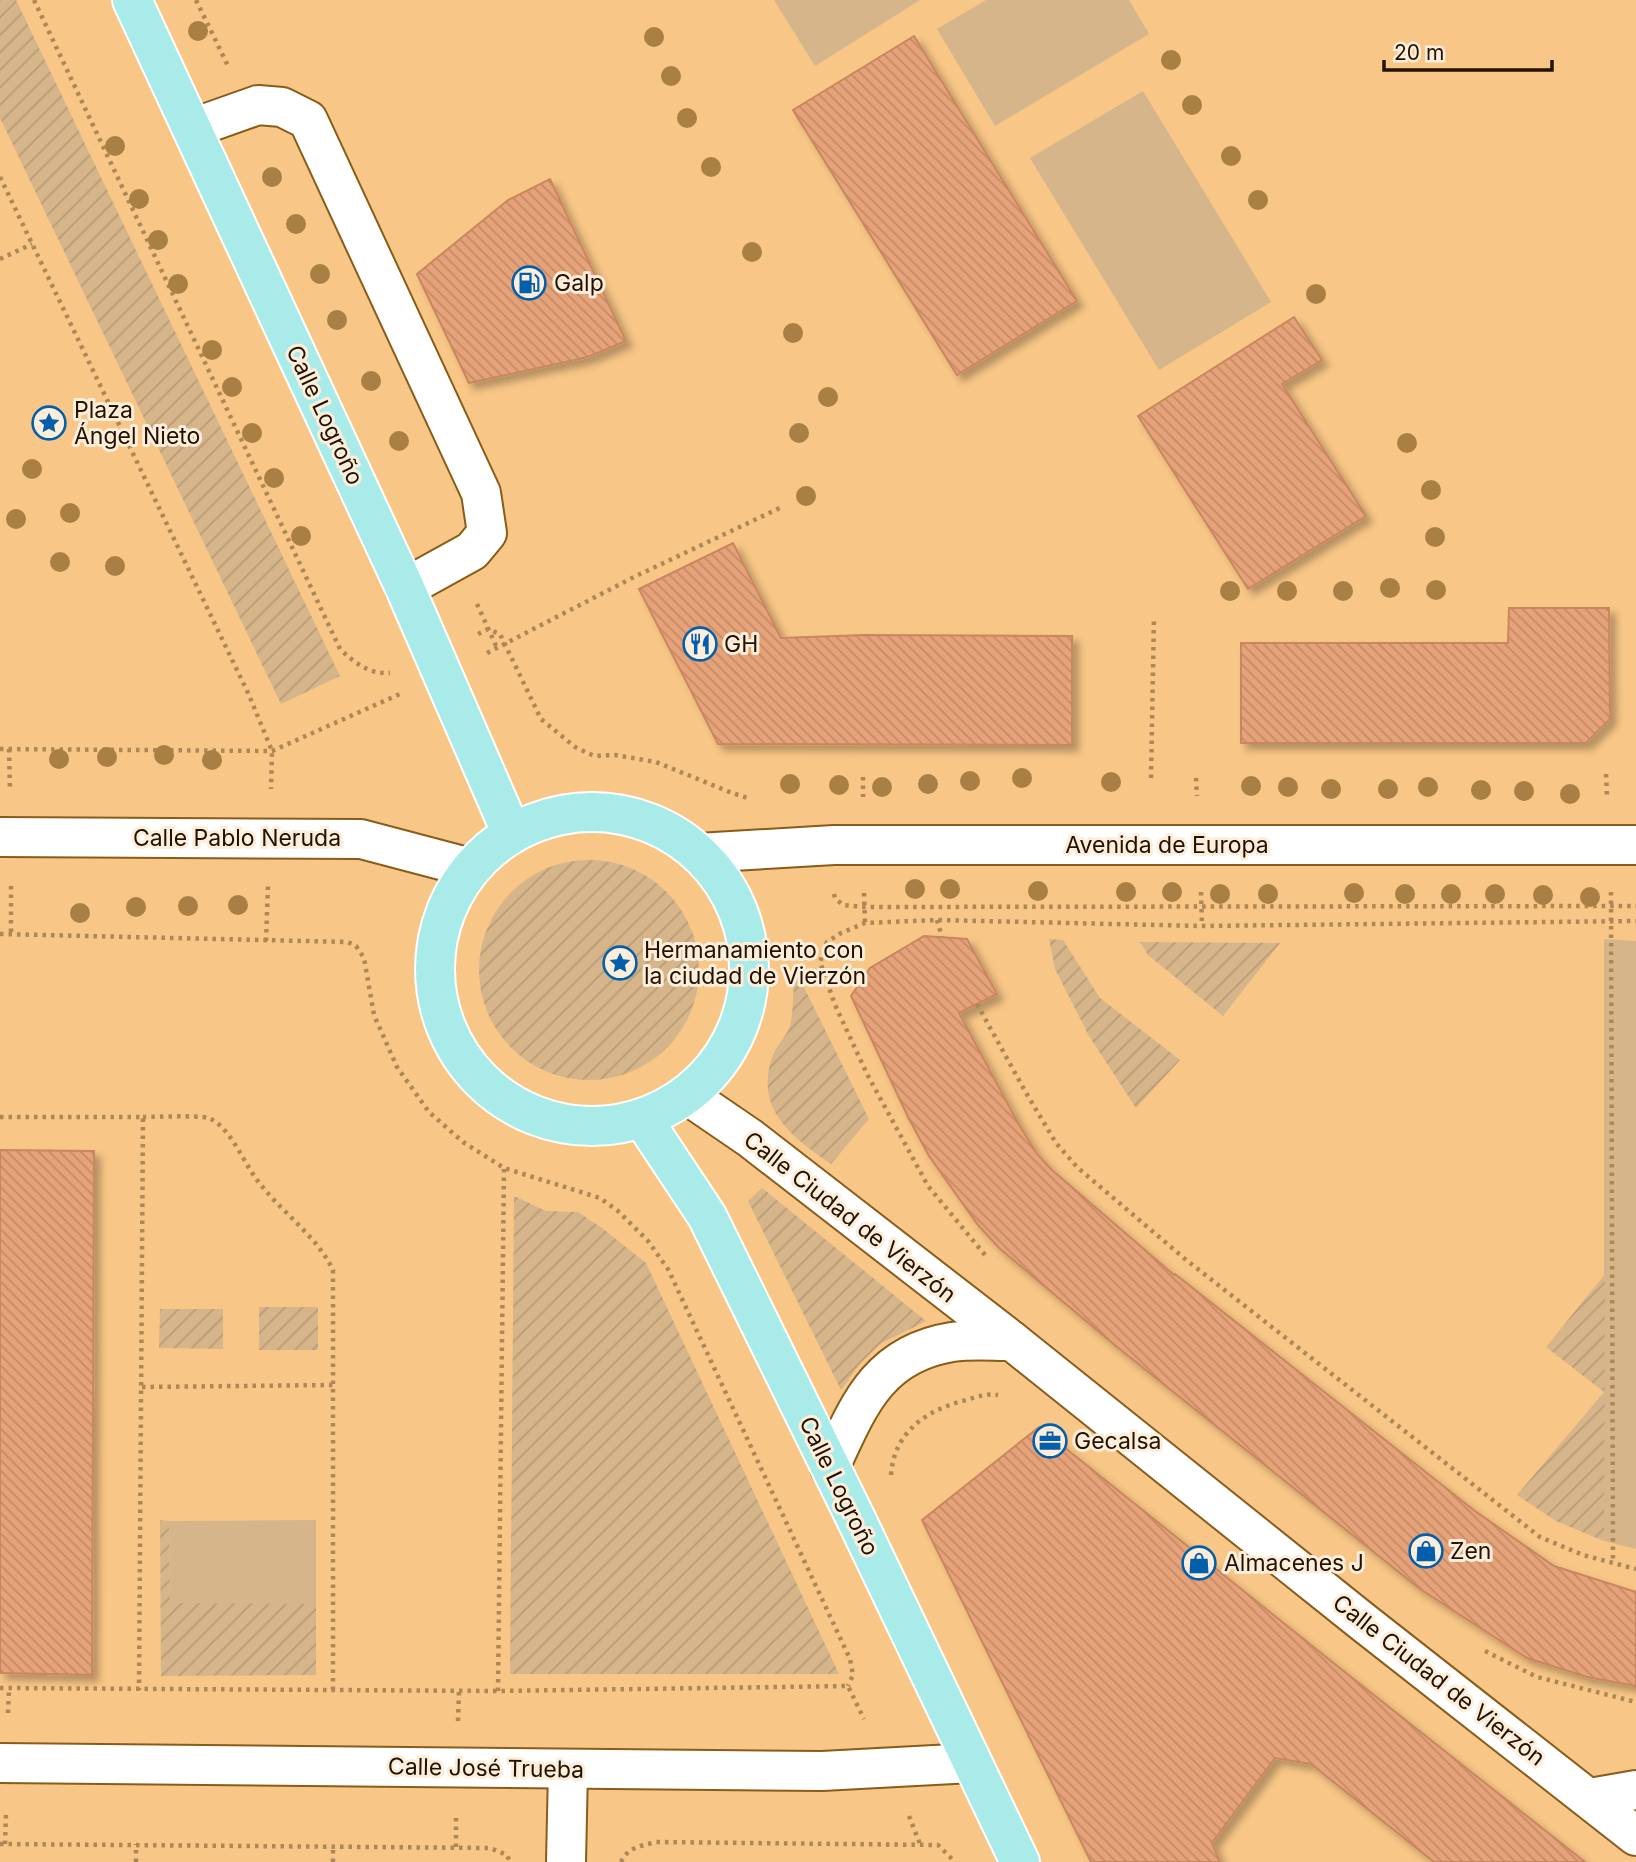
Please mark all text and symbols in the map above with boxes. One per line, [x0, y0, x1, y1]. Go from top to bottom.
scale bar [1384, 28, 1552, 72]
text: 20 m [1394, 40, 1444, 65]
fuel station icon: Galp [510, 264, 548, 302]
place label: Galp [554, 269, 604, 297]
street label: Calle Logroño [280, 341, 370, 489]
place label: Plaza Ángel Nieto [74, 396, 200, 450]
place icon: Plaza Ángel Nieto [30, 404, 68, 442]
restaurant icon: GH [681, 625, 719, 663]
place label: GH [724, 630, 758, 658]
street label: Calle Pablo Neruda [133, 824, 341, 852]
street label: Avenida de Europa [1065, 831, 1269, 859]
place label: Hermanamiento con la ciudad de Vierzón [644, 936, 866, 990]
place icon: Hermanamiento con la ciudad de Vierzón [601, 944, 639, 982]
street label: Calle Ciudad de Vierzón [738, 1125, 962, 1309]
street label: Calle Logroño [793, 1412, 885, 1560]
office icon: Gecalsa [1031, 1422, 1069, 1460]
place label: Gecalsa [1074, 1427, 1161, 1455]
shop icon: Zen [1407, 1532, 1445, 1570]
place label: Zen [1450, 1537, 1491, 1565]
shop icon: Almacenes J [1180, 1544, 1218, 1582]
place label: Almacenes J [1224, 1549, 1364, 1577]
street label: Calle Ciudad de Vierzón [1327, 1588, 1551, 1772]
street label: Calle José Trueba [388, 1752, 584, 1784]

